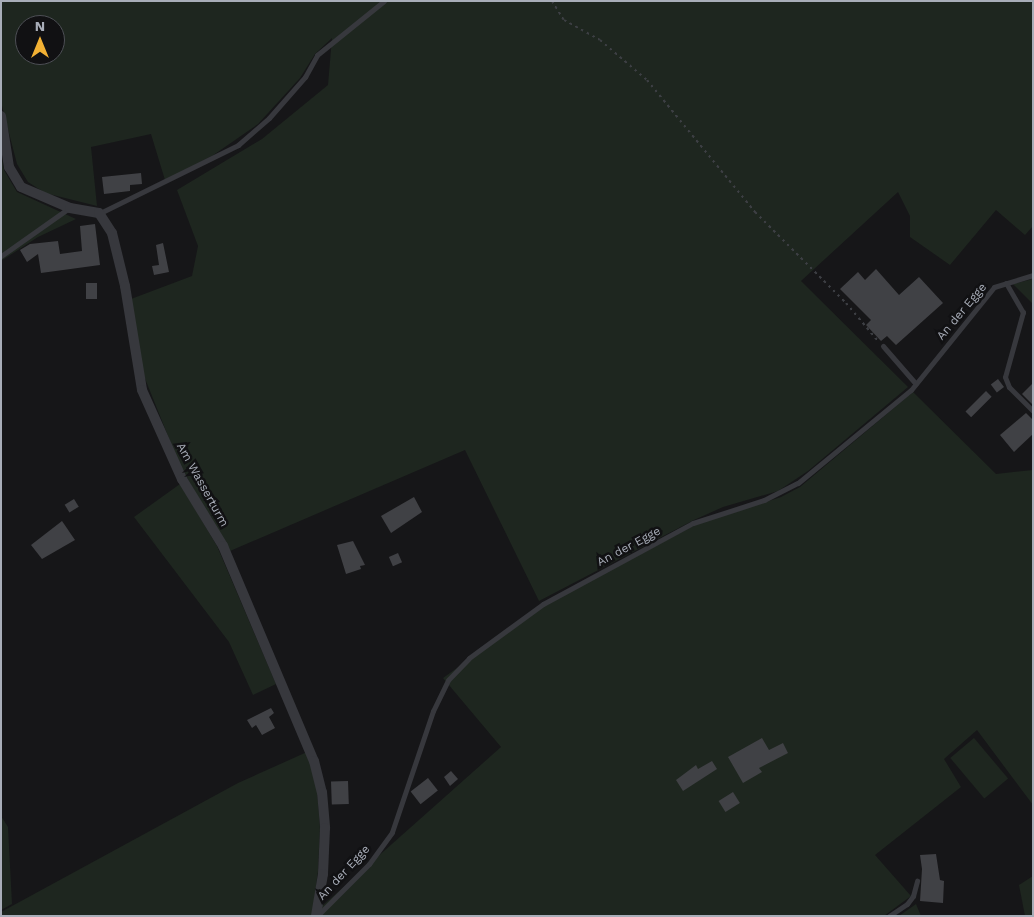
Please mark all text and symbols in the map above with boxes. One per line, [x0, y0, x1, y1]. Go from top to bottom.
north arrow [15, 15, 65, 65]
text: N [35, 18, 45, 34]
street label: An der Egge [934, 280, 990, 344]
street label: Am Wasserturm [173, 440, 231, 530]
street label: An der Egge [595, 524, 663, 570]
street label: An der Egge [315, 842, 373, 904]

